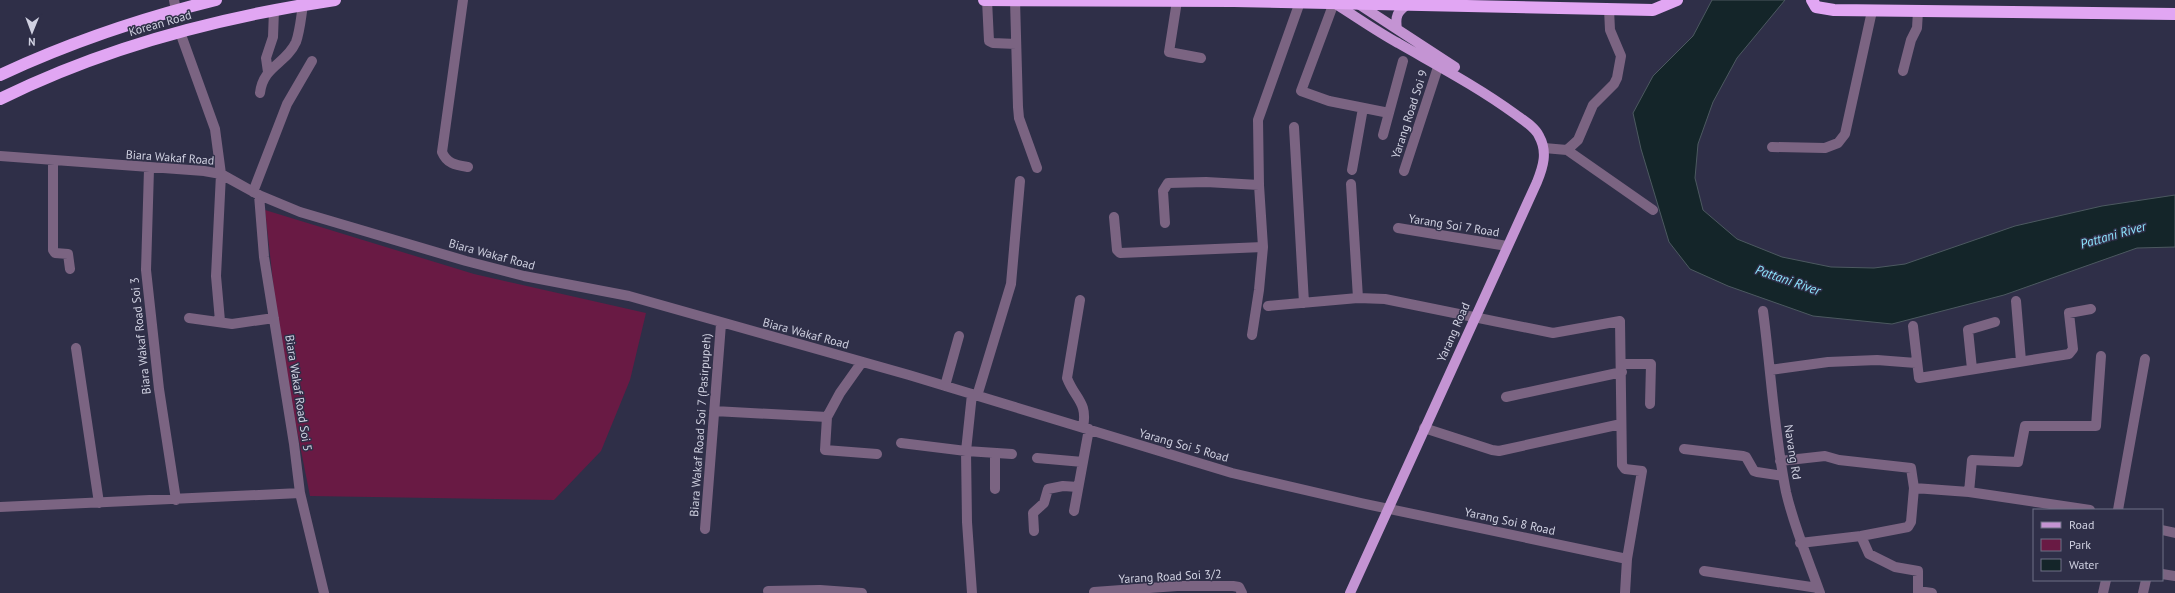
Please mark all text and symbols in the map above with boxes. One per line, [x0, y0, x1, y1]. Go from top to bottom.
street label: Korean Road [127, 7, 193, 39]
north arrow [12, 12, 52, 52]
text: N [28, 35, 36, 49]
street label: Yarang Road Soi 9 [1388, 68, 1430, 160]
street label: Biara Wakaf Road [125, 146, 215, 168]
street label: Yarang Soi 7 Road [1408, 210, 1500, 240]
water label: Pattani River [2078, 217, 2149, 253]
street label: Biara Wakaf Road [447, 235, 537, 273]
water label: Pattani River [1753, 261, 1823, 299]
street label: Biara Wakaf Road Soi 3 [126, 277, 154, 395]
street label: Yarang Road [1433, 300, 1473, 364]
street label: Biara Wakaf Road [761, 314, 851, 352]
street label: Biara Wakaf Road Soi 7 (Pasirpupeh) [686, 333, 714, 517]
street label: Biara Wakaf Road Soi 5 [282, 334, 316, 452]
street label: Navang Rd [1781, 423, 1805, 481]
street label: Yarang Soi 5 Road [1138, 425, 1230, 465]
street label: Yarang Soi 8 Road [1463, 504, 1557, 538]
legend [2033, 509, 2163, 581]
text: Road [2069, 517, 2094, 532]
text: Park [2069, 537, 2091, 552]
text: Water [2069, 557, 2099, 572]
street label: Yarang Road Soi 3/2 [1118, 566, 1222, 586]

